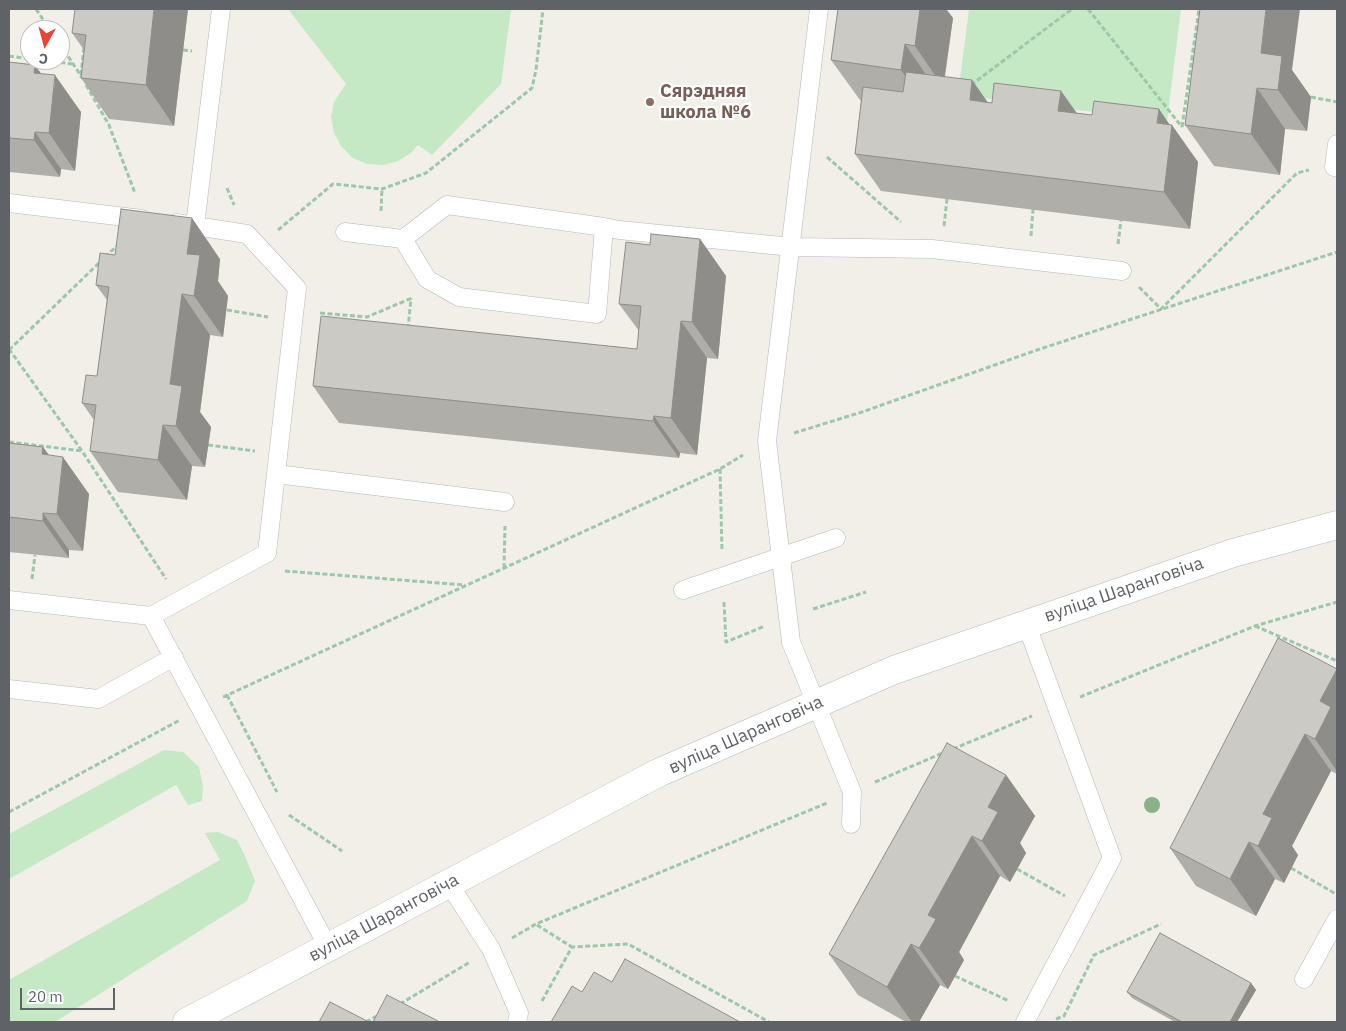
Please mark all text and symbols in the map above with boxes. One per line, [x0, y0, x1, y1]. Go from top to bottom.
north arrow [20, 20, 70, 70]
text: С [38, 49, 49, 68]
place label: Сярэдняя школа №6 [660, 81, 751, 124]
marker: Сярэдняя школа №6 [644, 96, 656, 108]
street label: вуліца Шаранговіча [1042, 553, 1206, 627]
street label: вуліца Шаранговіча [665, 691, 827, 779]
street label: вуліца Шаранговіча [305, 869, 463, 967]
scale bar [22, 978, 118, 1010]
text: 20 m [28, 987, 63, 1006]

